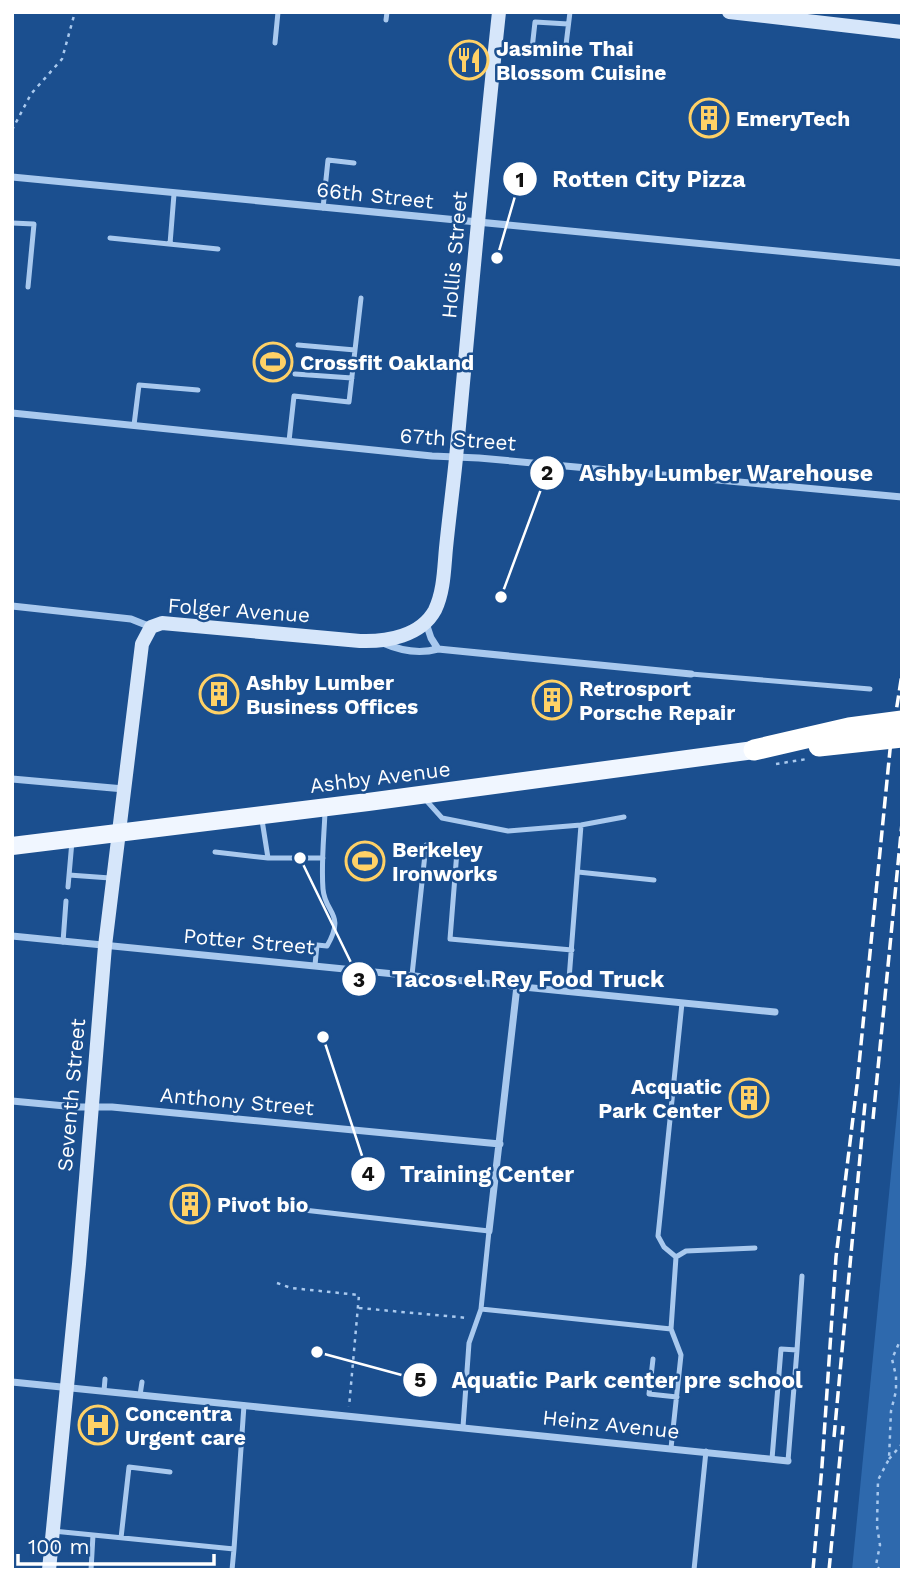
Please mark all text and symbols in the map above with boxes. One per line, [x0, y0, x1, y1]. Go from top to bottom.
place label: Jasmine Thai Blossom Cuisine [496, 36, 666, 85]
restaurant icon: Jasmine Thai Blossom Cuisine [448, 39, 490, 81]
building icon: EmeryTech [688, 97, 730, 139]
place label: EmeryTech [736, 106, 850, 131]
callout: Rotten City Pizza [503, 157, 760, 201]
text: Rotten City Pizza [552, 166, 746, 193]
text: 1 [515, 167, 525, 192]
street label: 66th Street [315, 176, 435, 214]
street label: Hollis Street [436, 190, 472, 320]
sports icon: Crossfit Oakland [252, 341, 294, 383]
place label: Crossfit Oakland [300, 350, 474, 375]
street label: 67th Street [399, 422, 517, 456]
callout: Ashby Lumber Warehouse [529, 451, 887, 495]
text: 2 [541, 460, 553, 485]
text: Ashby Lumber Warehouse [579, 460, 873, 487]
street label: Folger Avenue [167, 593, 311, 627]
place label: Ashby Lumber Business Offices [246, 670, 418, 719]
building icon: Ashby Lumber Business Offices [198, 673, 240, 715]
place label: Retrosport Porsche Repair [579, 676, 735, 725]
building icon: Retrosport Porsche Repair [531, 679, 573, 721]
street label: Ashby Avenue [308, 756, 452, 798]
place label: Berkeley Ironworks [392, 837, 497, 886]
sports icon: Berkeley Ironworks [344, 840, 386, 882]
street label: Potter Street [182, 923, 316, 959]
callout: Tacos el Rey Food Truck [342, 957, 679, 1001]
text: Tacos el Rey Food Truck [392, 966, 665, 993]
text: 3 [353, 967, 365, 992]
street label: Seventh Street [52, 1017, 90, 1172]
place label: Acquatic Park Center [598, 1074, 722, 1123]
building icon: Acquatic Park Center [728, 1077, 770, 1119]
street label: Anthony Street [159, 1082, 315, 1120]
callout: Training Center [351, 1152, 588, 1196]
text: 4 [361, 1161, 375, 1186]
text: Training Center [400, 1161, 574, 1188]
building icon: Pivot bio [169, 1183, 211, 1225]
place label: Pivot bio [217, 1192, 308, 1217]
callout: Aquatic Park center pre school [402, 1358, 817, 1402]
text: 5 [414, 1367, 426, 1392]
text: Aquatic Park center pre school [452, 1367, 803, 1394]
place label: Concentra Urgent care [125, 1401, 246, 1450]
hospital icon: Concentra Urgent care [77, 1404, 119, 1446]
street label: Heinz Avenue [541, 1404, 681, 1444]
scale bar [18, 1522, 214, 1566]
text: 100 m [28, 1534, 90, 1559]

